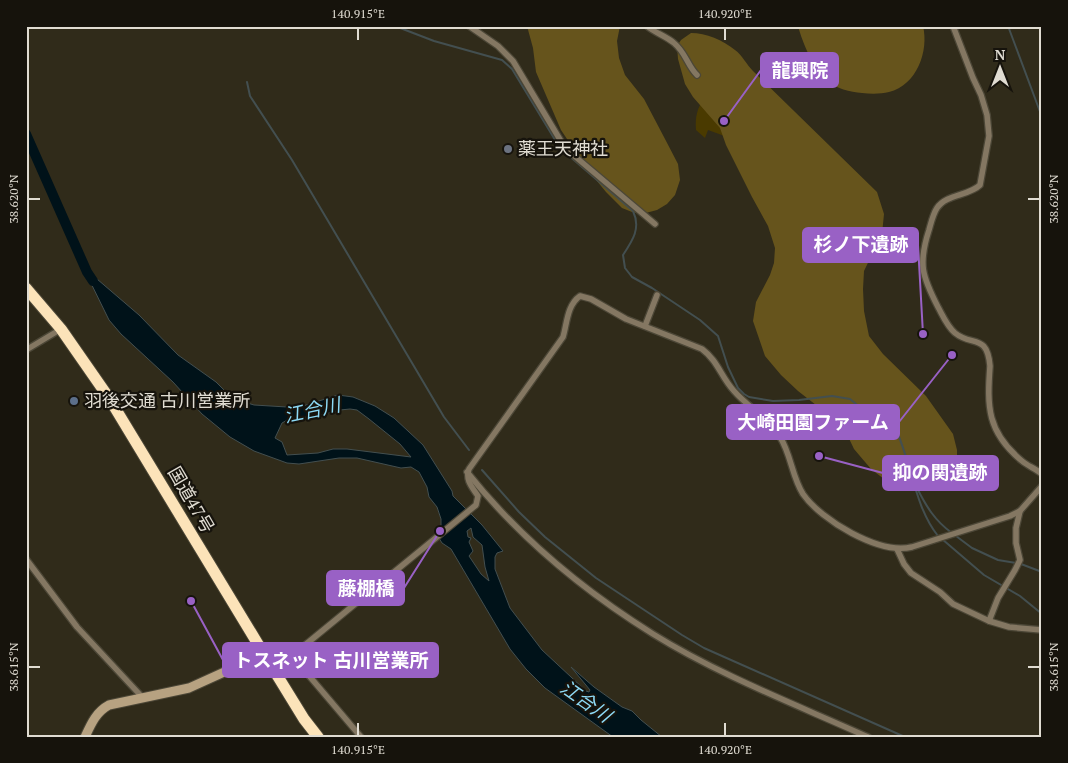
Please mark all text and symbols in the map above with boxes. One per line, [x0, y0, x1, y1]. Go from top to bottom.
text: 140.915°E [331, 6, 385, 21]
text: 140.920°E [698, 6, 752, 21]
north arrow [976, 42, 1026, 92]
text: N [995, 45, 1006, 64]
callout: 龍興院 [761, 53, 838, 87]
text: 龍興院 [771, 57, 829, 82]
place label: 薬王天神社 [518, 136, 608, 160]
marker: 薬王天神社 [502, 143, 514, 155]
text: 38.620°N [6, 174, 21, 224]
text: 38.620°N [1046, 174, 1061, 224]
callout: 杉ノ下遺跡 [803, 228, 918, 262]
text: 杉ノ下遺跡 [813, 231, 909, 256]
place label: 羽後交通 古川営業所 [84, 388, 250, 412]
water label: 江合川 [281, 391, 344, 428]
marker: 羽後交通 古川営業所 [68, 395, 80, 407]
callout: 大崎田園ファーム [727, 405, 899, 439]
text: 大崎田園ファーム [737, 409, 889, 434]
callout: 抑の関遺跡 [883, 456, 998, 490]
text: 抑の関遺跡 [892, 459, 988, 484]
street label: 国道47号 [163, 462, 221, 537]
callout: 藤棚橋 [327, 571, 404, 605]
text: 藤棚橋 [337, 575, 395, 600]
text: 38.615°N [6, 642, 21, 692]
text: 38.615°N [1046, 642, 1061, 692]
callout: トスネット 古川営業所 [223, 643, 438, 677]
text: トスネット 古川営業所 [233, 647, 429, 672]
water label: 江合川 [556, 674, 618, 728]
text: 140.915°E [331, 742, 385, 757]
text: 140.920°E [698, 742, 752, 757]

